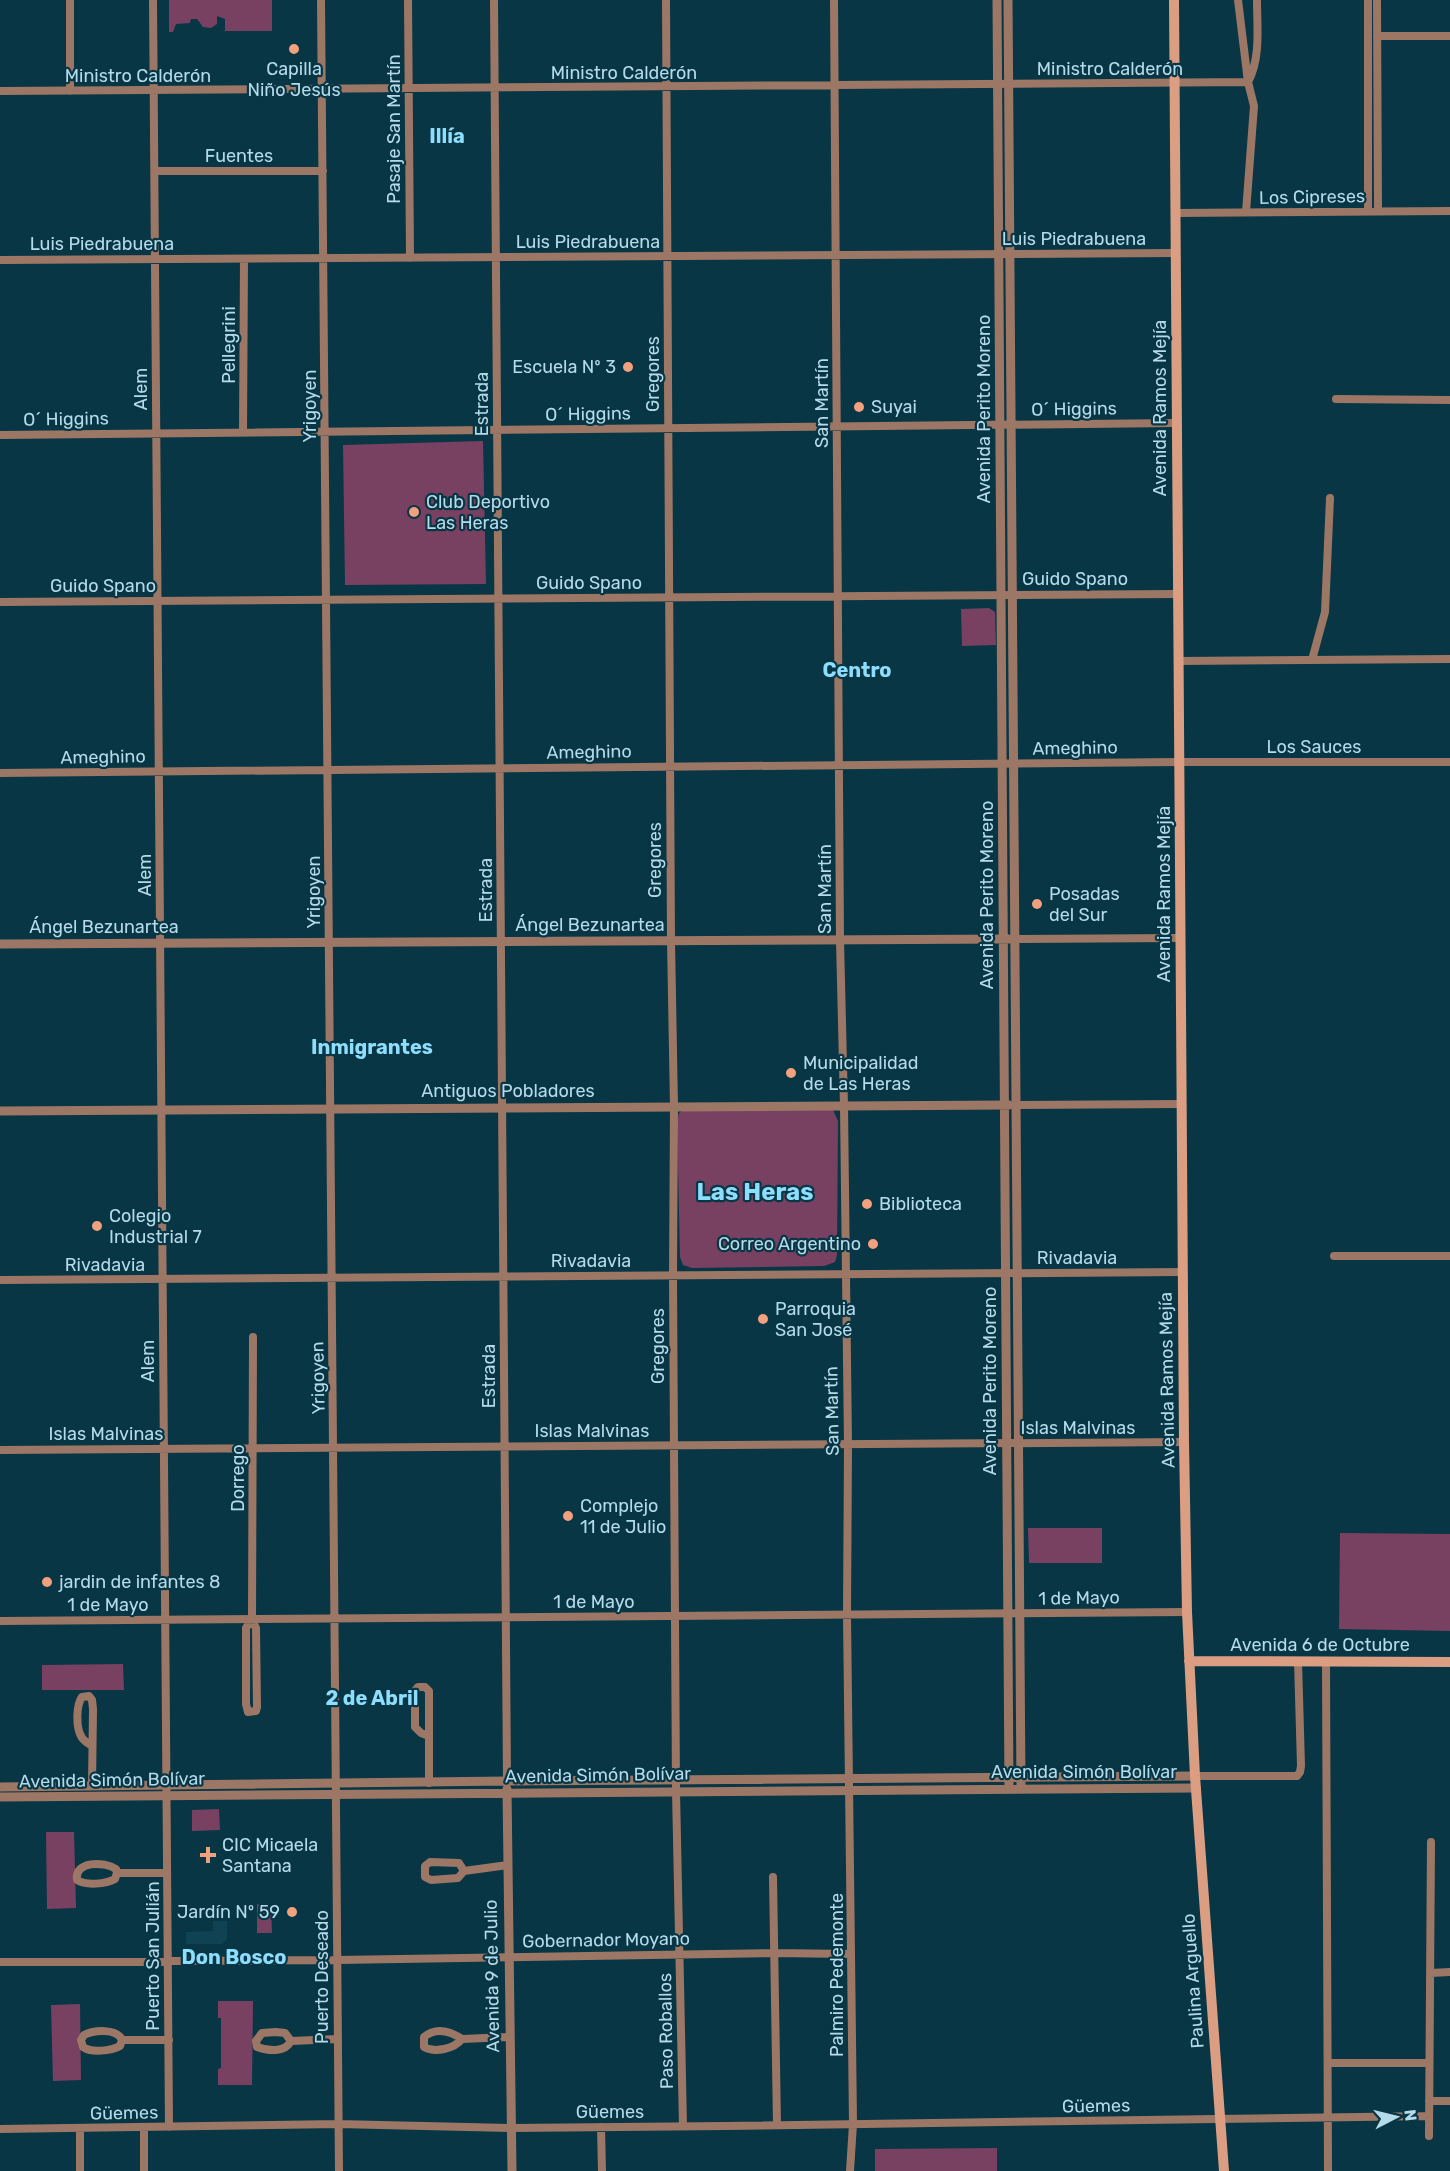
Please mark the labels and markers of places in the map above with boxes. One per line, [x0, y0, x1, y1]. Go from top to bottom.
marker: Capilla Niño Jesús [287, 42, 301, 56]
place label: Capilla Niño Jesús [247, 58, 341, 101]
place label: Escuela Nº 3 [512, 356, 616, 378]
marker: Escuela Nº 3 [621, 360, 635, 374]
place label: Suyai [871, 396, 917, 418]
marker: Suyai [852, 400, 866, 414]
place label: Club Deportivo Las Heras [426, 491, 550, 534]
marker: Club Deportivo Las Heras [407, 505, 421, 519]
place label: Posadas del Sur [1049, 883, 1120, 926]
marker: Posadas del Sur [1030, 897, 1044, 911]
place label: Municipalidad de Las Heras [803, 1052, 918, 1095]
marker: Municipalidad de Las Heras [784, 1066, 798, 1080]
place label: Biblioteca [879, 1193, 962, 1215]
marker: Biblioteca [860, 1197, 874, 1211]
place label: Colegio Industrial 7 [109, 1205, 202, 1248]
marker: Colegio Industrial 7 [90, 1219, 104, 1233]
place label: Correo Argentino [718, 1233, 861, 1255]
marker: Correo Argentino [866, 1237, 880, 1251]
place label: Parroquia San José [775, 1298, 856, 1341]
marker: Parroquia San José [756, 1312, 770, 1326]
place label: Complejo 11 de Julio [580, 1495, 666, 1538]
marker: Complejo 11 de Julio [561, 1509, 575, 1523]
place label: jardin de infantes 8 [58, 1571, 221, 1593]
marker: jardin de infantes 8 [40, 1575, 54, 1589]
place label: CIC Micaela Santana [222, 1834, 318, 1877]
marker: CIC Micaela Santana [199, 1846, 217, 1864]
place label: Jardín Nº 59 [177, 1901, 280, 1923]
marker: Jardín Nº 59 [285, 1905, 299, 1919]

